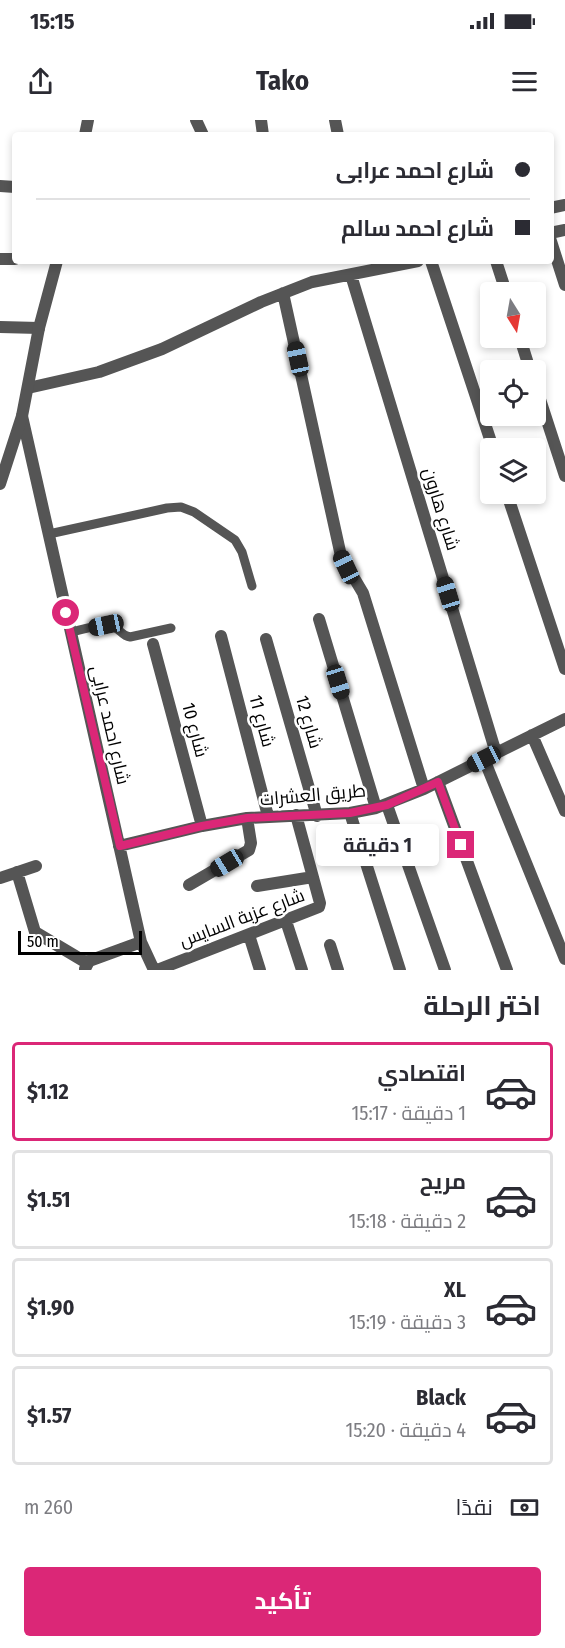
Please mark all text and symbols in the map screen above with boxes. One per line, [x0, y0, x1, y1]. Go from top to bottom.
text: 15:15 [30, 8, 75, 35]
icon: share [24, 65, 57, 98]
text: Tako [256, 65, 309, 97]
icon: menu [508, 65, 541, 98]
text: شارع احمد عرابى [336, 157, 494, 184]
text: شارع احمد سالم [341, 215, 494, 242]
north arrow [480, 282, 546, 348]
map controls [480, 282, 546, 504]
car [285, 340, 311, 378]
button: locate [480, 360, 546, 426]
button: layers [480, 438, 546, 504]
street label: شارع هارون [417, 465, 464, 553]
car [330, 547, 362, 587]
car [434, 574, 462, 614]
route start [52, 599, 79, 626]
car [87, 612, 125, 638]
car [324, 662, 352, 702]
street label: شارع احمد عرابى [85, 663, 134, 787]
street label: شارع 11 [244, 693, 279, 750]
street label: شارع 12 [290, 693, 327, 751]
street label: شارع 10 [176, 700, 213, 760]
car [464, 743, 504, 775]
street label: طريق العشرات [259, 779, 367, 812]
callout: 1 دقيقة [317, 824, 440, 866]
route end [447, 831, 474, 858]
text: 1 دقيقة [343, 833, 412, 857]
car [207, 846, 247, 880]
street label: شارع عزبة السايس [176, 884, 308, 953]
scale bar [18, 928, 142, 956]
text: 50 m [27, 932, 59, 951]
text: اختر الرحلة [423, 990, 541, 1022]
text: اقتصادي [377, 1060, 466, 1087]
icon: car [484, 1065, 538, 1119]
text: $1.12 [27, 1078, 69, 1105]
text: 1 دقيقة · 15:17 [352, 1101, 466, 1125]
text: مريح [420, 1168, 466, 1195]
icon: car [484, 1173, 538, 1227]
text: $1.51 [27, 1186, 71, 1213]
text: 2 دقيقة · 15:18 [349, 1209, 466, 1233]
text: XL [444, 1276, 466, 1303]
icon: car [484, 1281, 538, 1335]
text: $1.90 [27, 1294, 74, 1321]
text: 3 دقيقة · 15:19 [349, 1310, 466, 1334]
text: Black [416, 1384, 466, 1411]
icon: car [484, 1389, 538, 1443]
text: $1.57 [27, 1402, 71, 1429]
text: 4 دقيقة · 15:20 [345, 1418, 466, 1442]
icon: cash [508, 1491, 541, 1524]
text: نقدًا [455, 1494, 493, 1521]
text: 260 m [24, 1495, 73, 1519]
button: تأكيد [24, 1567, 541, 1636]

